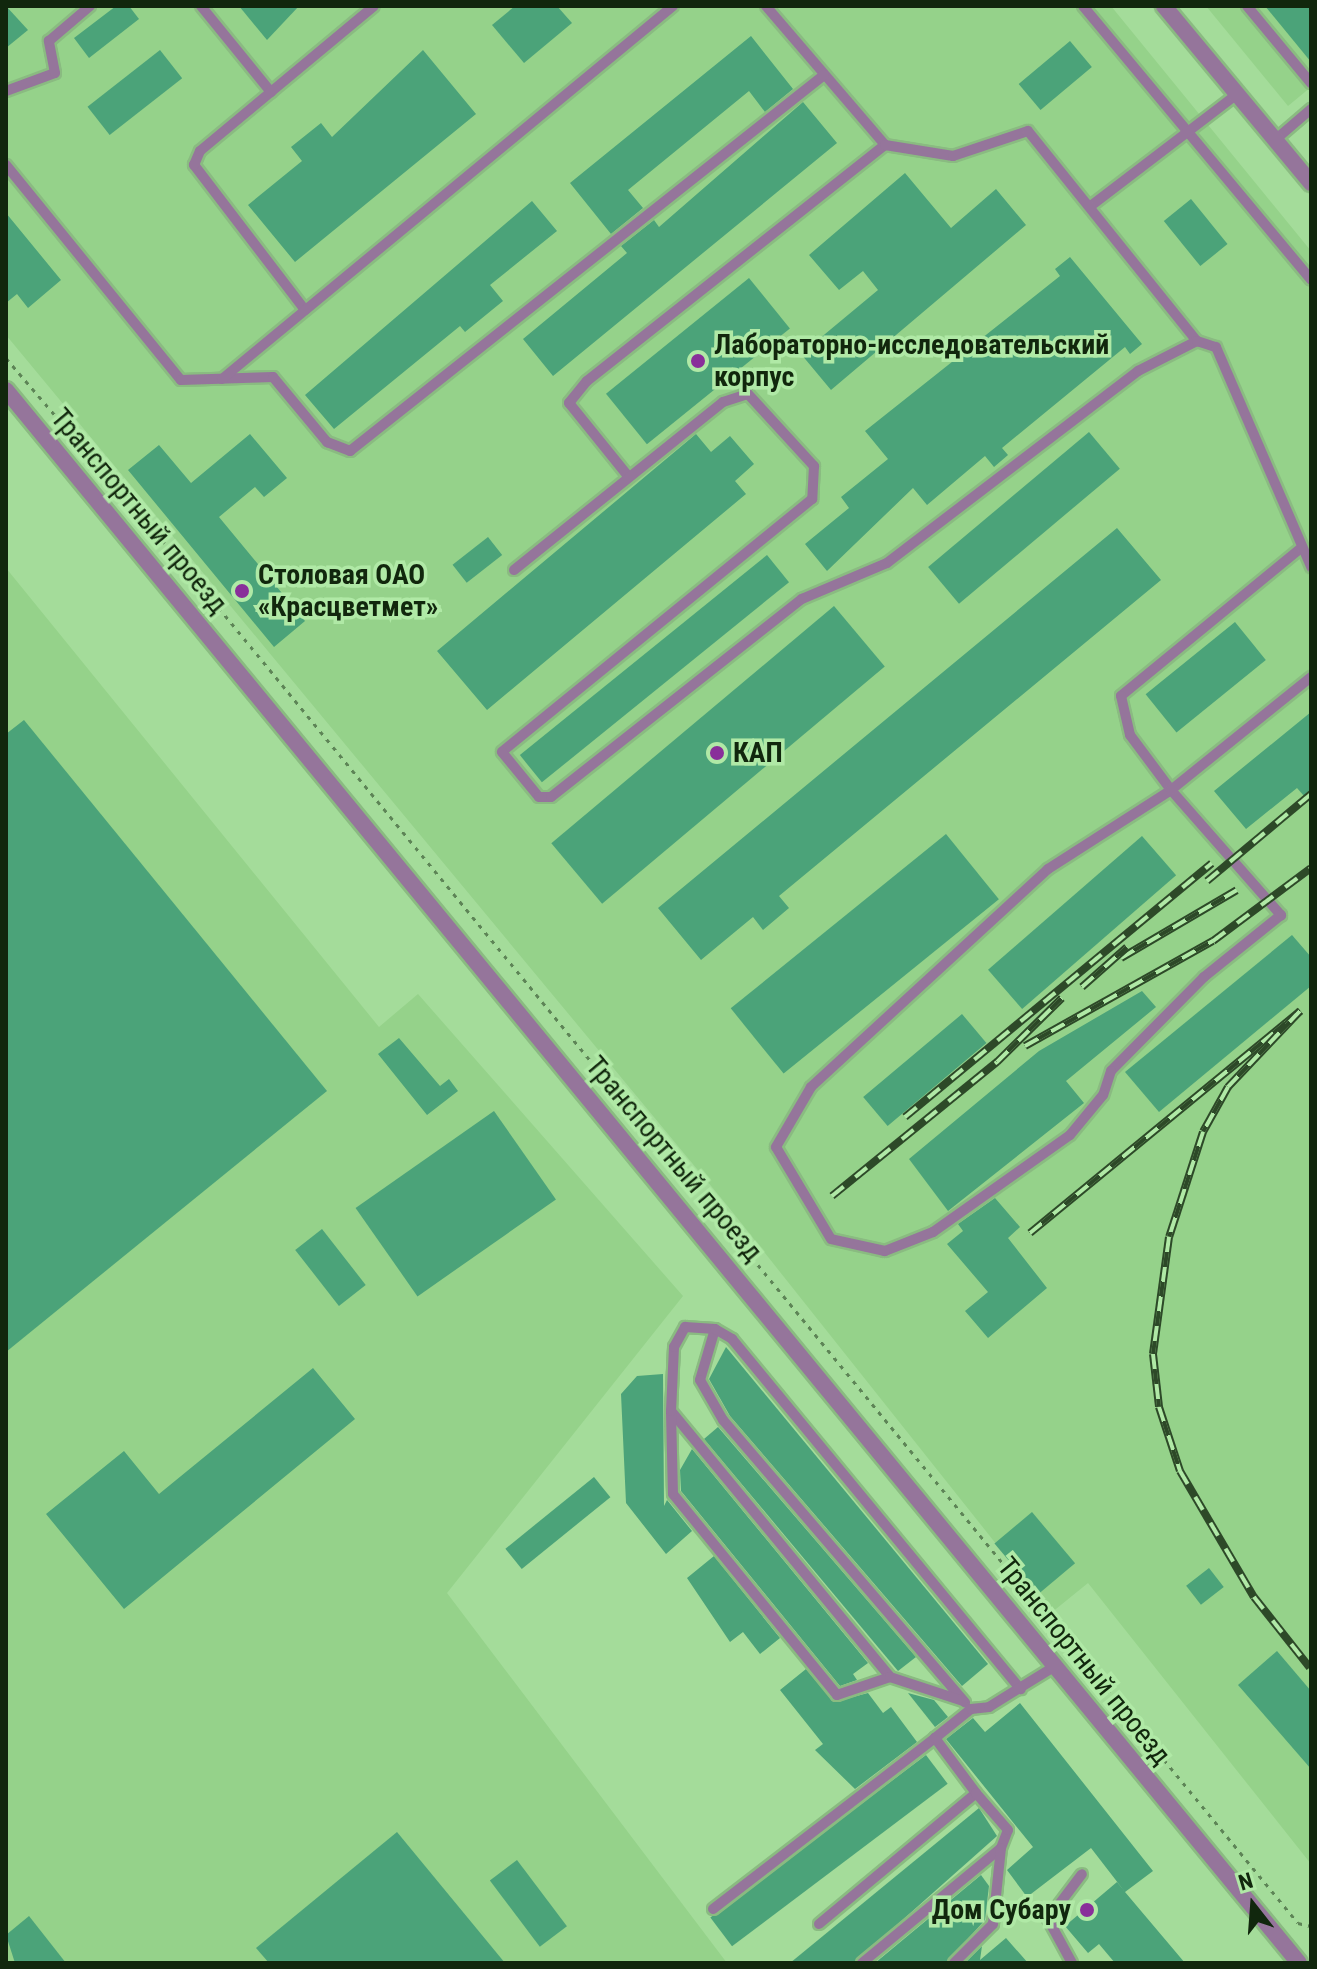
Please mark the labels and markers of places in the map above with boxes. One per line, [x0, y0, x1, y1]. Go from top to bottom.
place label: Лабораторно-исследовательский корпус [714, 328, 1109, 394]
marker: Лабораторно-исследовательский корпус [689, 352, 707, 370]
place label: Столовая ОАО «Красцветмет» [258, 558, 438, 624]
marker: Столовая ОАО «Красцветмет» [233, 582, 251, 600]
place label: КАП [733, 736, 783, 770]
marker: КАП [708, 744, 726, 762]
place label: Дом Субару [932, 1893, 1071, 1927]
marker: Дом Субару [1078, 1901, 1096, 1919]

